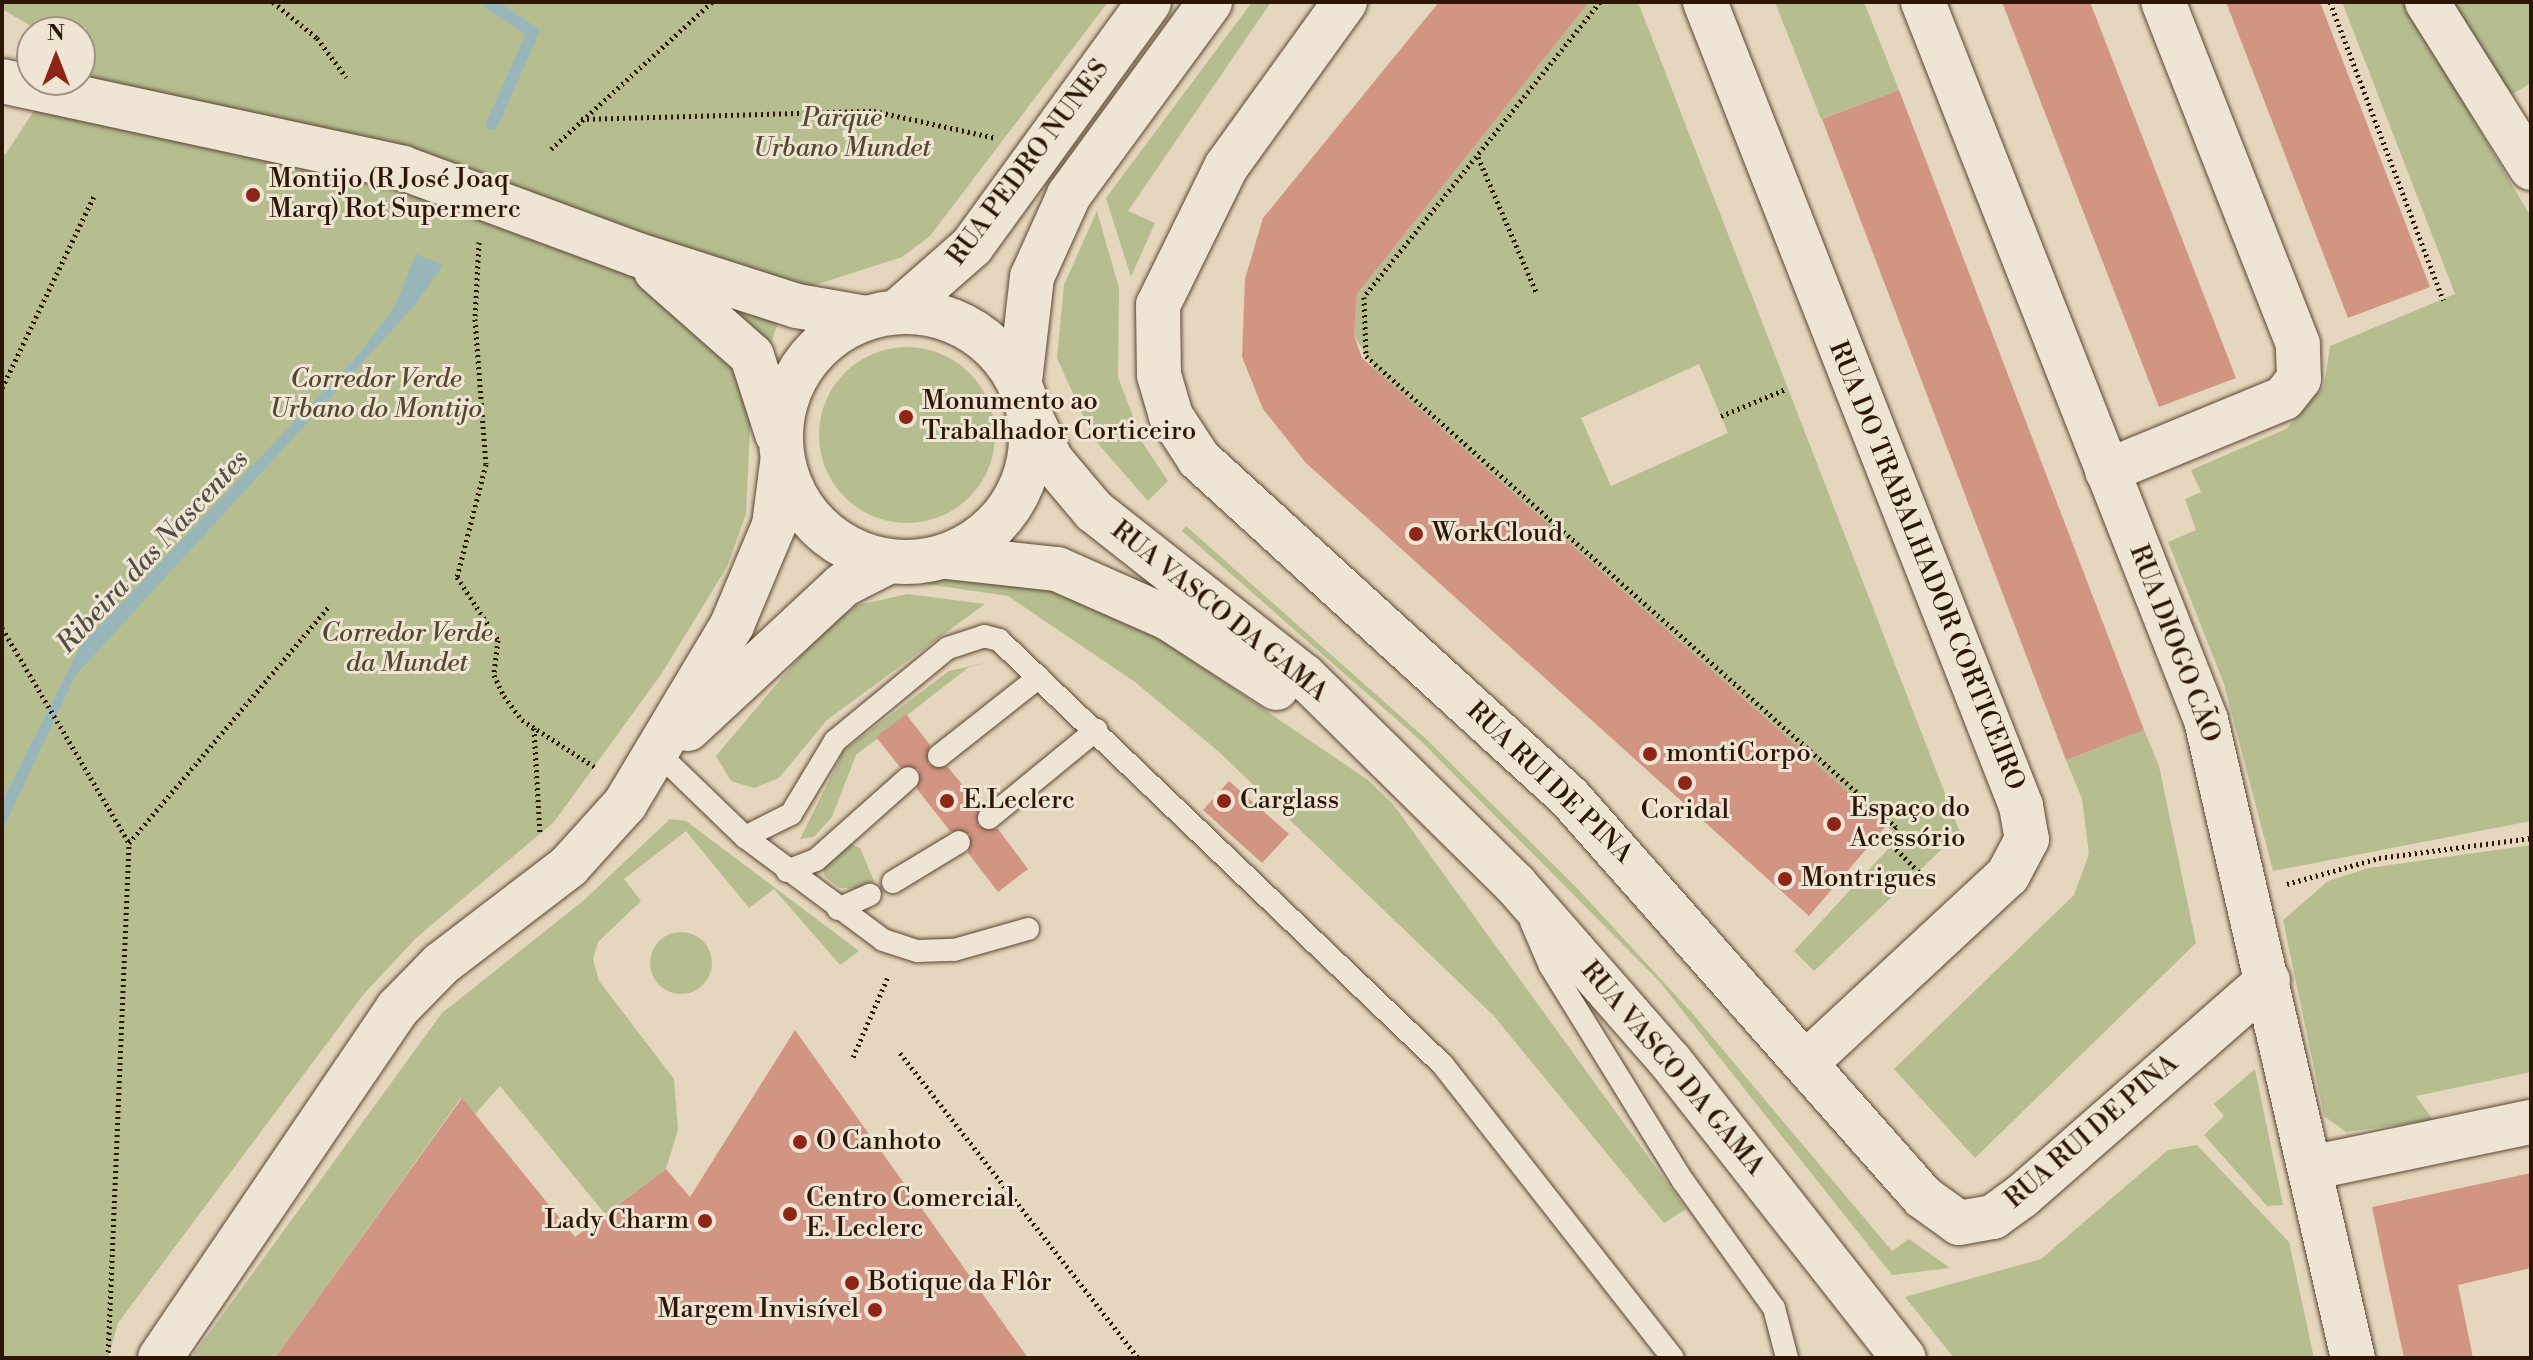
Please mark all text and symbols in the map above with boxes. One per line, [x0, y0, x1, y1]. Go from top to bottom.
north arrow [16, 16, 96, 96]
text: N [47, 20, 65, 47]
street label: RUA PEDRO NUNES [942, 54, 1116, 272]
park label: Parque Urbano Mundet [753, 103, 931, 164]
place label: Montijo (R José Joaq Marq) Rot Supermerc [269, 164, 521, 226]
marker: Montijo (R José Joaq Marq) Rot Supermerc [244, 186, 262, 204]
street label: RUA DO TRABALHADOR CORTICEIRO [1821, 337, 2031, 795]
park label: Corredor Verde Urbano do Montijo [270, 364, 482, 426]
place label: Monumento ao Trabalhador Corticeiro [922, 386, 1196, 448]
marker: Monumento ao Trabalhador Corticeiro [897, 408, 915, 426]
water label: Ribeira das Nascentes [50, 443, 256, 661]
street label: RUA VASCO DA GAMA [1104, 515, 1334, 709]
place label: WorkCloud [1432, 518, 1563, 550]
marker: WorkCloud [1407, 525, 1425, 543]
street label: RUA DIOGO CÃO [2122, 541, 2226, 747]
park label: Corredor Verde da Mundet [321, 618, 493, 680]
street label: RUA RUI DE PINA [1459, 696, 1639, 870]
place label: montiCorpo [1666, 738, 1811, 770]
marker: montiCorpo [1641, 745, 1659, 763]
marker: Coridal [1676, 774, 1694, 792]
place label: E.Leclerc [963, 785, 1075, 817]
place label: Carglass [1240, 785, 1339, 817]
marker: E.Leclerc [938, 792, 956, 810]
marker: Carglass [1215, 792, 1233, 810]
place label: Espaço do Acessório [1850, 793, 1970, 854]
place label: Coridal [1641, 795, 1729, 827]
marker: Espaço do Acessório [1825, 815, 1843, 833]
place label: Montrigues [1801, 863, 1936, 895]
marker: Montrigues [1776, 870, 1794, 888]
street label: RUA VASCO DA GAMA [1573, 956, 1771, 1182]
street label: RUA RUI DE PINA [1999, 1048, 2185, 1216]
place label: O Canhoto [816, 1126, 942, 1158]
marker: O Canhoto [791, 1133, 809, 1151]
place label: Centro Comercial E. Leclerc [806, 1183, 1014, 1244]
place label: Lady Charm [545, 1205, 689, 1237]
marker: Centro Comercial E. Leclerc [781, 1205, 799, 1223]
marker: Lady Charm [696, 1212, 714, 1230]
place label: Botique da Flôr [868, 1267, 1052, 1299]
marker: Botique da Flôr [843, 1274, 861, 1292]
place label: Margem Invisível [657, 1294, 859, 1326]
marker: Margem Invisível [866, 1301, 884, 1319]

